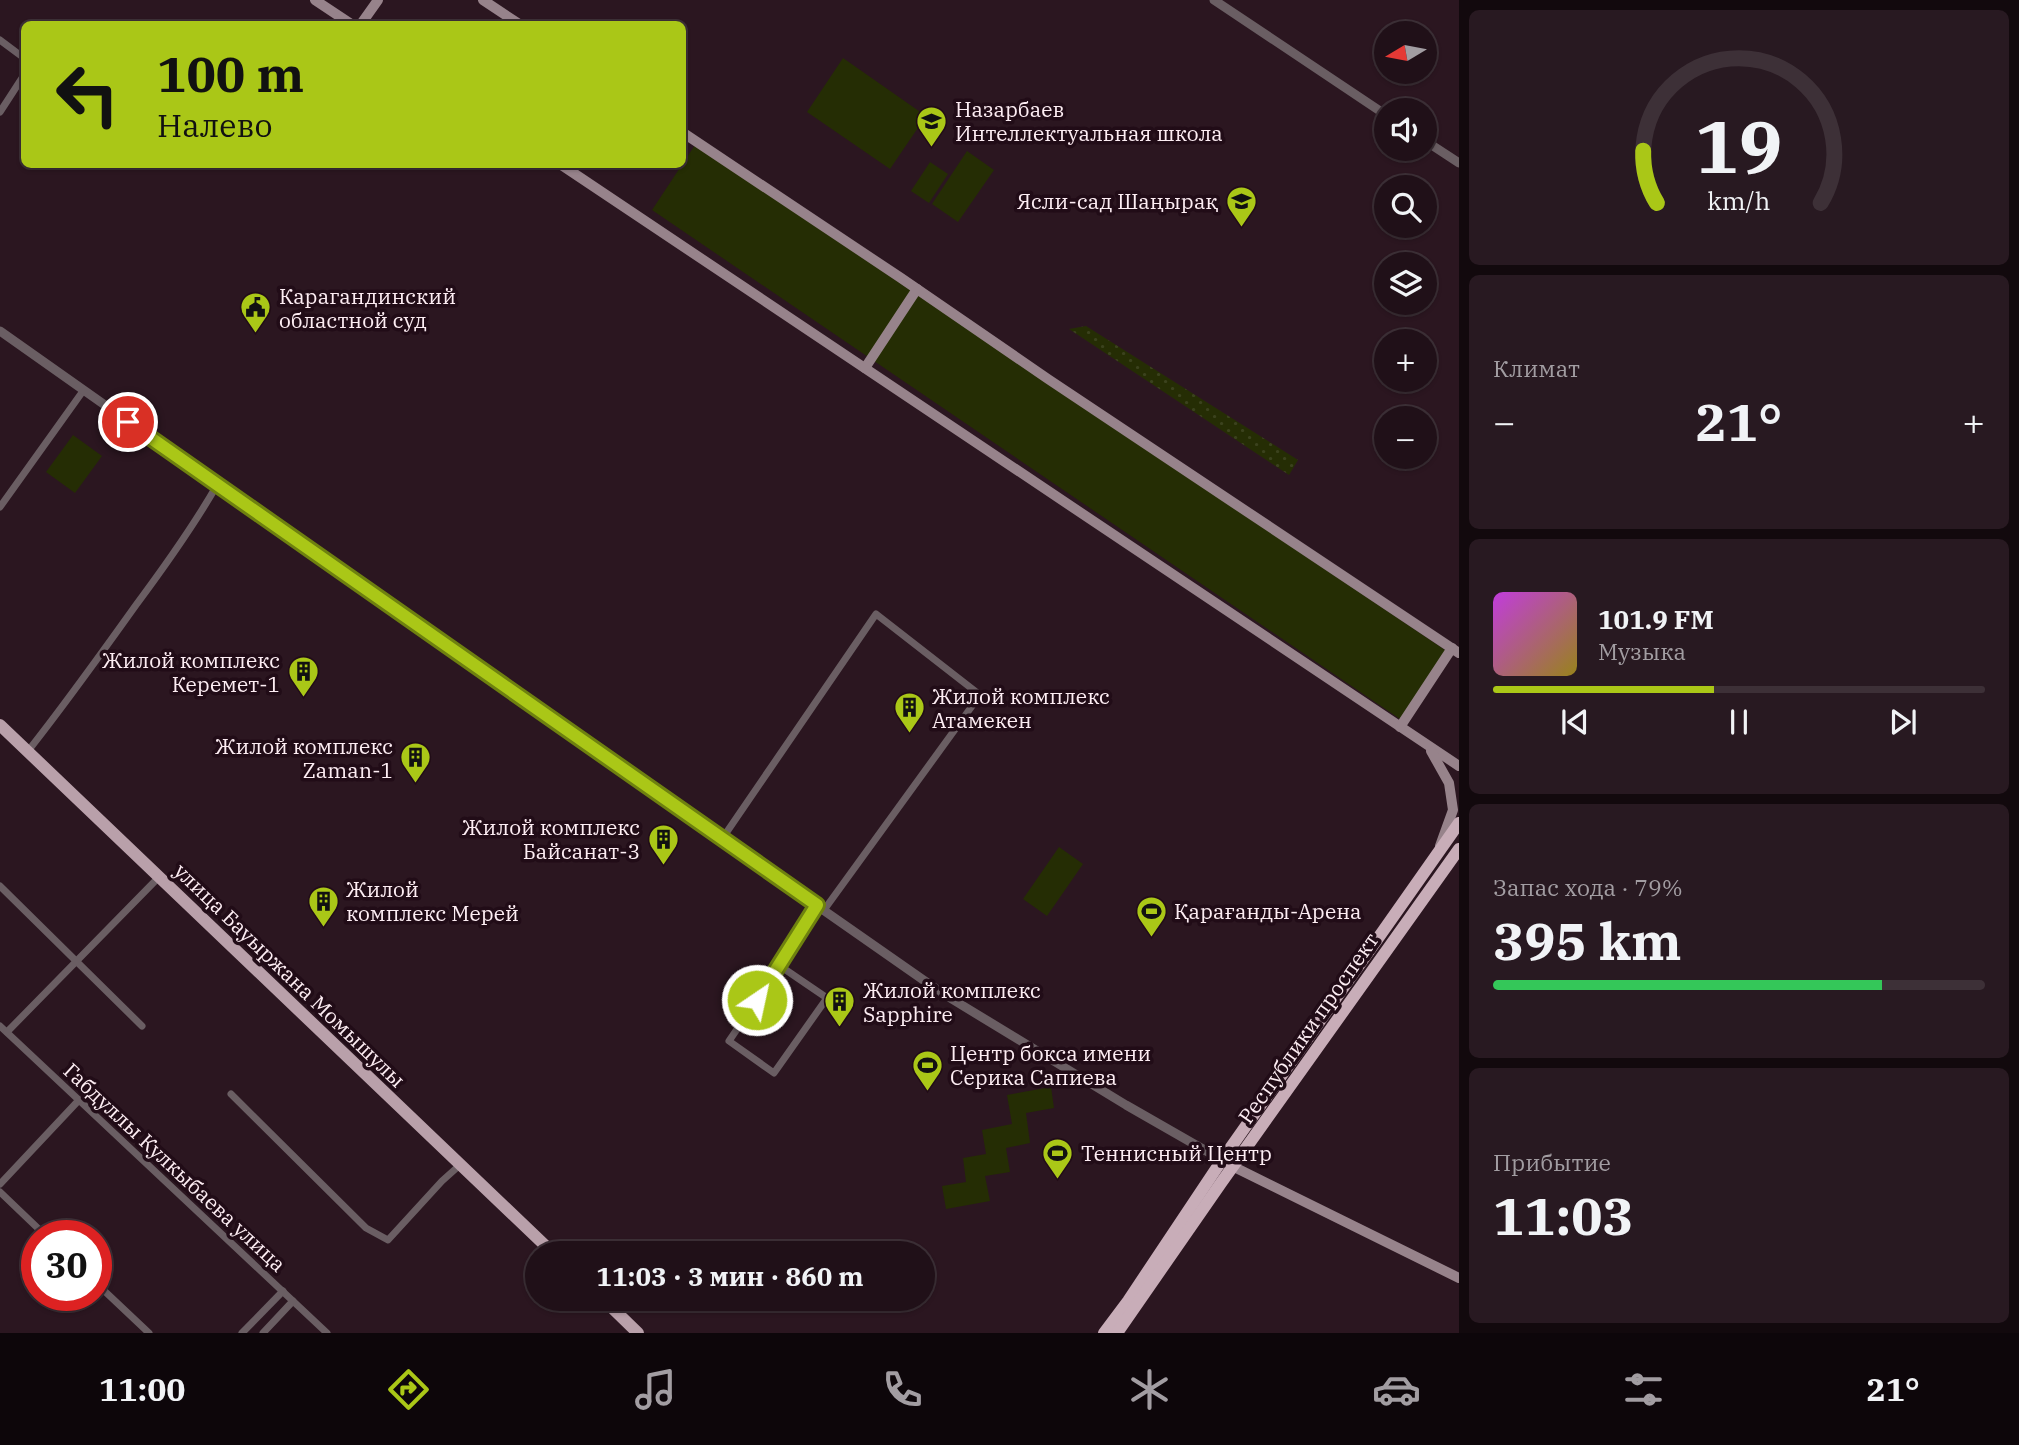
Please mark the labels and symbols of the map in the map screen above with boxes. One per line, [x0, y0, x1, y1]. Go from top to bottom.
north arrow [1374, 21, 1437, 84]
place label: Назарбаев Интеллектуальная школа [955, 95, 1223, 147]
school or university icon: Назарбаев Интеллектуальная школа [915, 104, 949, 148]
school or university icon: Ясли-сад Шаңырақ [1224, 184, 1258, 228]
place label: Ясли-сад Шаңырақ [1017, 187, 1218, 215]
place label: Карагандинский областной суд [279, 282, 456, 334]
public building icon: Карагандинский областной суд [239, 291, 273, 335]
pin [98, 392, 158, 452]
place label: Жилой комплекс Керемет-1 [102, 646, 280, 698]
building icon: Жилой комплекс Керемет-1 [286, 655, 320, 699]
place label: Жилой комплекс Атамекен [932, 682, 1110, 734]
building icon: Жилой комплекс Атамекен [892, 691, 926, 735]
place label: Жилой комплекс Zaman-1 [215, 732, 393, 784]
building icon: Жилой комплекс Zaman-1 [399, 741, 433, 785]
place label: Жилой комплекс Байсанат-3 [462, 813, 640, 865]
building icon: Жилой комплекс Байсанат-3 [646, 822, 680, 866]
street label: улица Бауыржана Момышулы [168, 857, 412, 1093]
place label: Жилой комплекс Мерей [346, 875, 519, 927]
building icon: Жилой комплекс Мерей [306, 884, 340, 928]
sports icon: Қарағанды-Арена [1134, 894, 1168, 938]
place label: Қарағанды-Арена [1174, 897, 1362, 925]
street label: Республики проспект [1231, 927, 1385, 1129]
position arrow [720, 963, 794, 1037]
place label: Жилой комплекс Sapphire [863, 976, 1041, 1028]
building icon: Жилой комплекс Sapphire [823, 985, 857, 1029]
place label: Центр бокса имени Серика Сапиева [950, 1039, 1151, 1091]
sports icon: Центр бокса имени Серика Сапиева [910, 1048, 944, 1092]
street label: Габдуллы Кулкыбаева улица [58, 1056, 292, 1278]
sports icon: Теннисный Центр [1041, 1136, 1075, 1180]
place label: Теннисный Центр [1081, 1139, 1272, 1167]
speed limit sign: 30 [21, 1220, 112, 1311]

